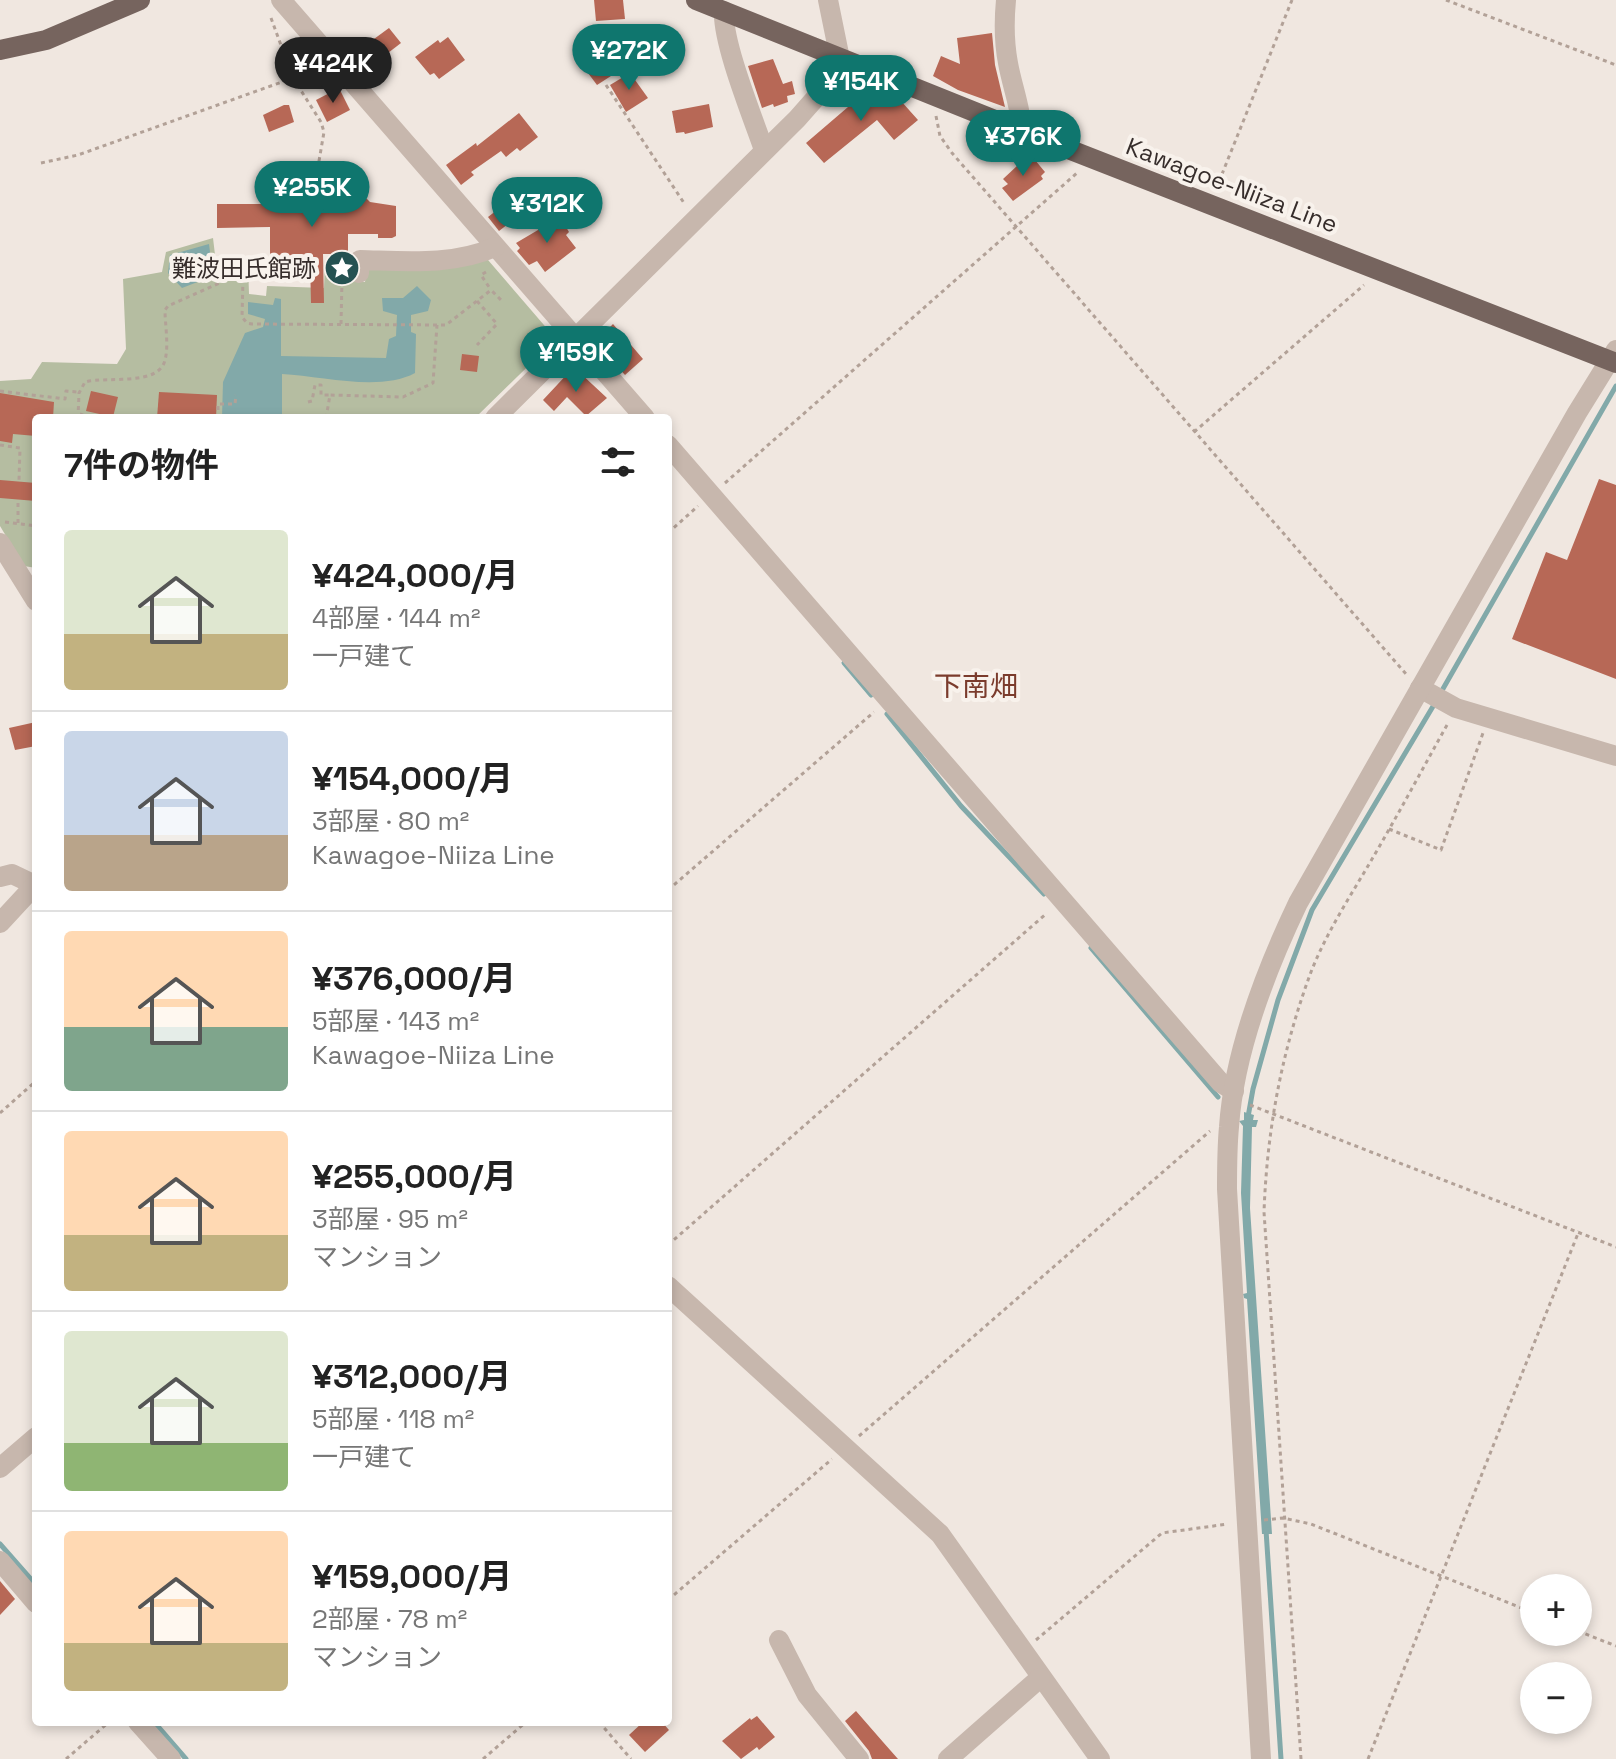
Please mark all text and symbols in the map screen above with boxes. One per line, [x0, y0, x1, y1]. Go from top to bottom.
pin: ¥272K [573, 24, 685, 92]
text: ¥272K [590, 33, 668, 67]
pin: ¥424K [277, 37, 389, 105]
text: ¥424K [293, 46, 373, 80]
pin: ¥154K [805, 55, 917, 123]
text: ¥154K [823, 64, 899, 98]
pin: ¥376K [967, 110, 1079, 178]
text: ¥376K [984, 119, 1062, 153]
street label: Kawagoe-Niiza Line [1122, 130, 1342, 240]
pin: ¥255K [256, 161, 368, 229]
text: ¥255K [272, 170, 352, 204]
pin: ¥312K [491, 177, 603, 245]
text: ¥312K [510, 186, 584, 220]
place icon: 難波田氏館跡 [323, 249, 361, 287]
place label: 難波田氏館跡 [172, 253, 316, 284]
pin: ¥159K [520, 326, 632, 394]
text: ¥159K [538, 335, 614, 369]
icon: filters [596, 440, 640, 484]
text: 7件の物件 [64, 444, 219, 487]
text: ¥424,000/月 [312, 554, 519, 597]
icon: home [128, 562, 224, 658]
text: 4部屋 · 144 m² [312, 601, 480, 635]
text: 一戸建て [312, 639, 416, 673]
district label: 下南畑 [934, 668, 1018, 704]
text: ¥154,000/月 [312, 757, 513, 800]
icon: home [128, 763, 224, 859]
text: 3部屋 · 80 m² [312, 804, 469, 838]
text: Kawagoe-Niiza Line [312, 838, 555, 872]
text: ¥376,000/月 [312, 957, 516, 1000]
icon: home [128, 963, 224, 1059]
text: 5部屋 · 143 m² [312, 1004, 479, 1038]
text: Kawagoe-Niiza Line [312, 1038, 555, 1072]
text: ¥255,000/月 [312, 1155, 517, 1198]
icon: home [128, 1163, 224, 1259]
text: 3部屋 · 95 m² [312, 1202, 468, 1236]
text: マンション [312, 1240, 442, 1274]
text: ¥312,000/月 [312, 1355, 512, 1398]
icon: home [128, 1363, 224, 1459]
text: 5部屋 · 118 m² [312, 1402, 474, 1436]
text: 一戸建て [312, 1440, 416, 1474]
text: ¥159,000/月 [312, 1555, 512, 1598]
icon: home [128, 1563, 224, 1659]
map controls [1520, 1574, 1592, 1734]
button: + [1520, 1574, 1592, 1646]
text: 2部屋 · 78 m² [312, 1602, 467, 1636]
text: マンション [312, 1640, 442, 1674]
button: − [1520, 1662, 1592, 1734]

